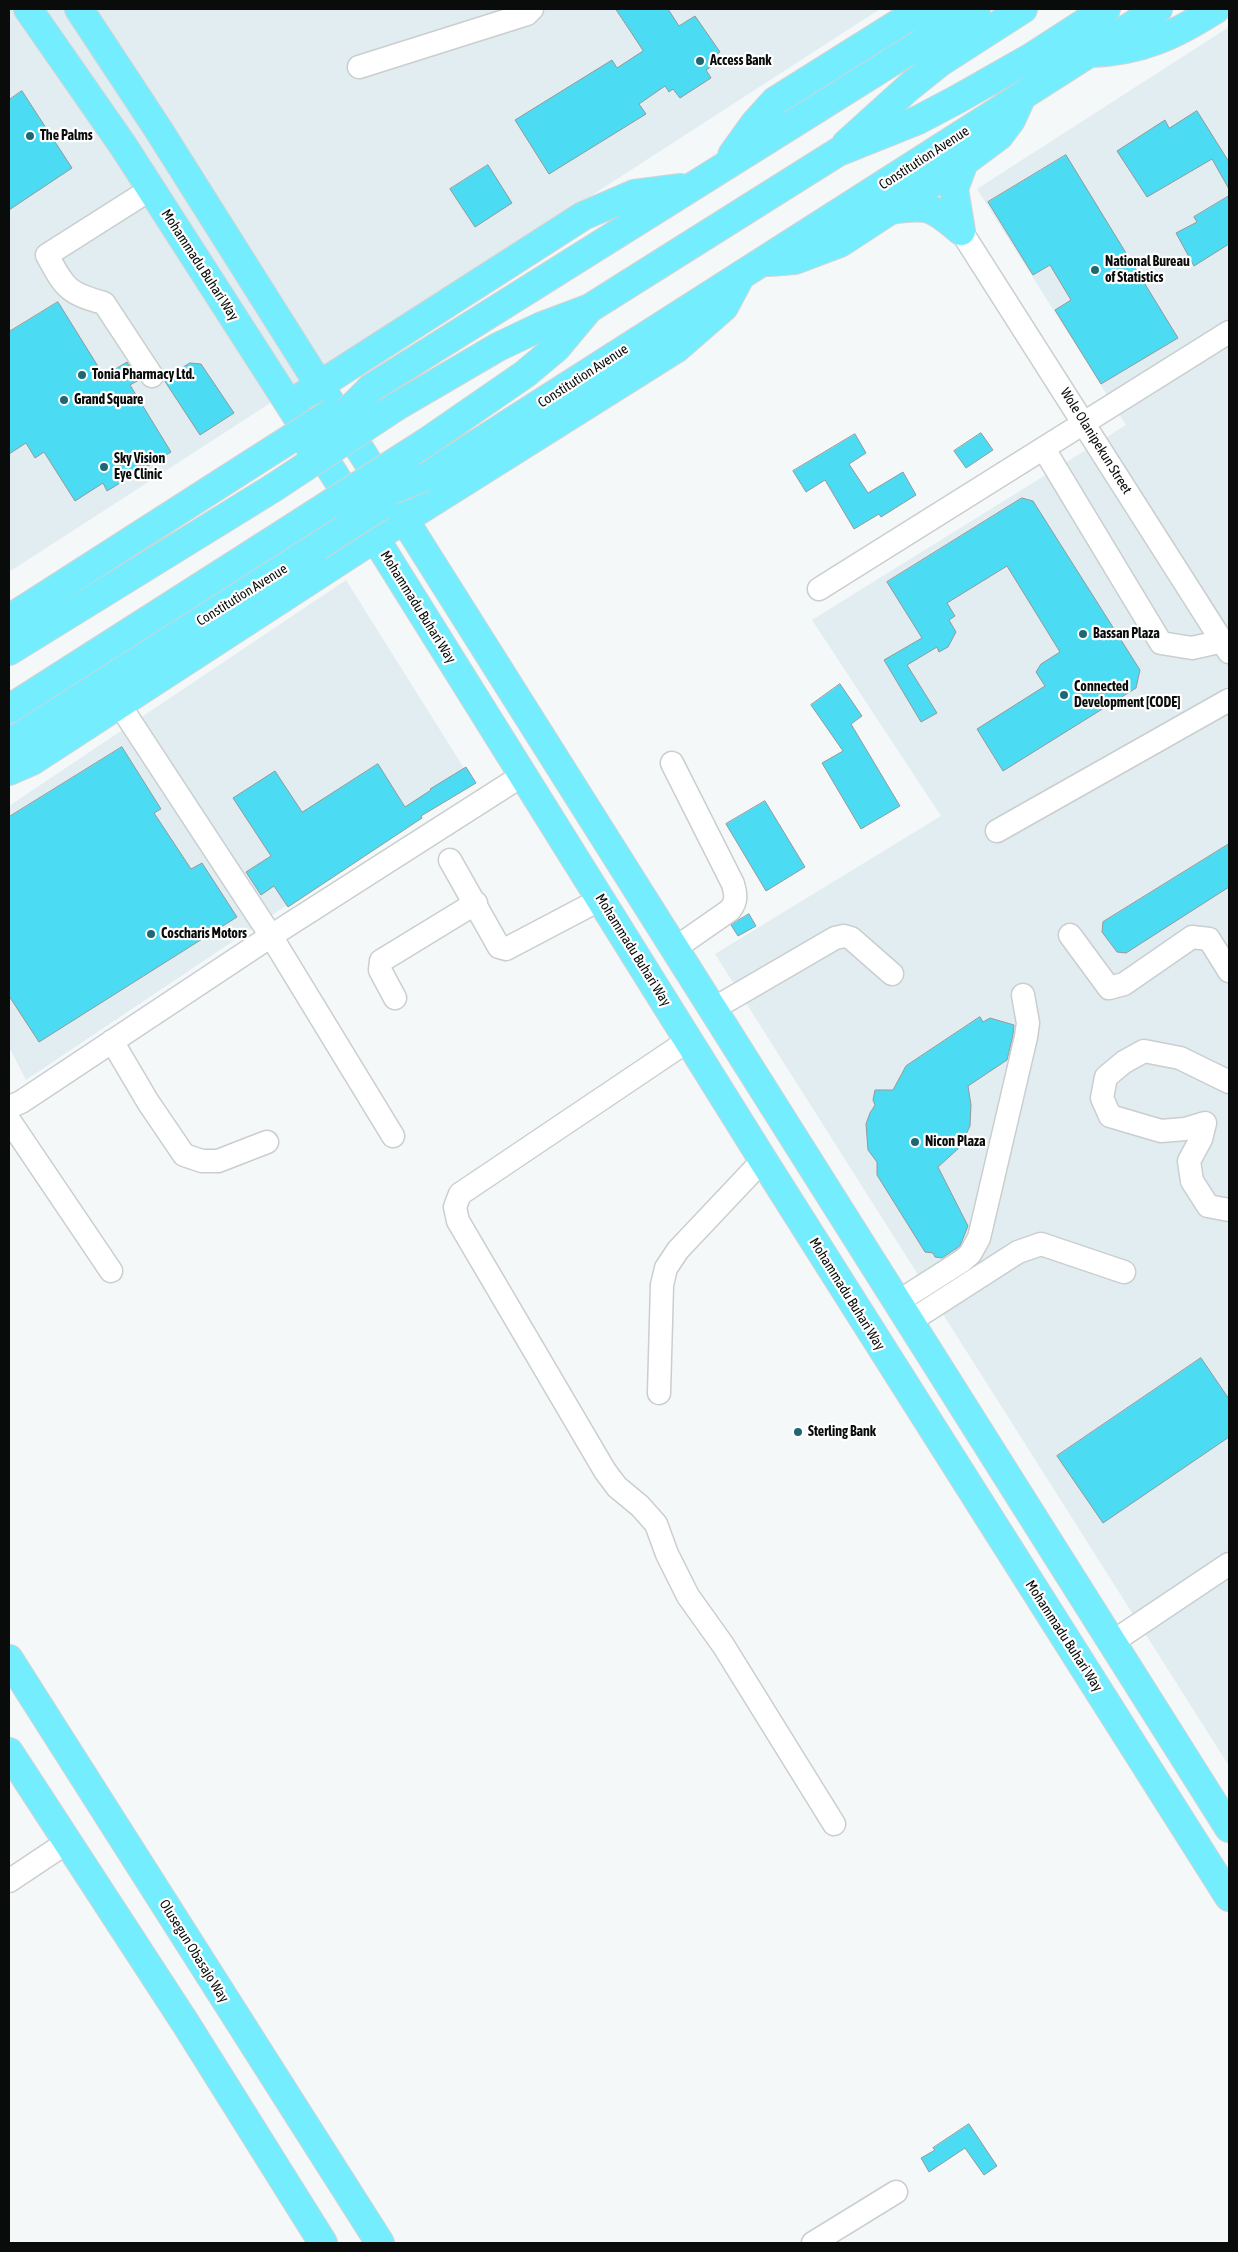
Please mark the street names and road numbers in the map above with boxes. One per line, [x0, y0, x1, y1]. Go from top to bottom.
street label: Constitution Avenue [876, 123, 972, 193]
street label: Mohammadu Buhari Way [158, 206, 242, 324]
street label: Constitution Avenue [535, 341, 631, 411]
street label: Wole Olanipekun Street [1057, 385, 1135, 497]
street label: Mohammadu Buhari Way [377, 548, 459, 666]
street label: Constitution Avenue [193, 560, 291, 630]
street label: Mohammadu Buhari Way [592, 891, 674, 1009]
street label: Mohammadu Buhari Way [806, 1235, 888, 1353]
street label: Mohammadu Buhari Way [1022, 1577, 1106, 1695]
street label: Olusegun Obasajo Way [156, 1897, 232, 2005]

